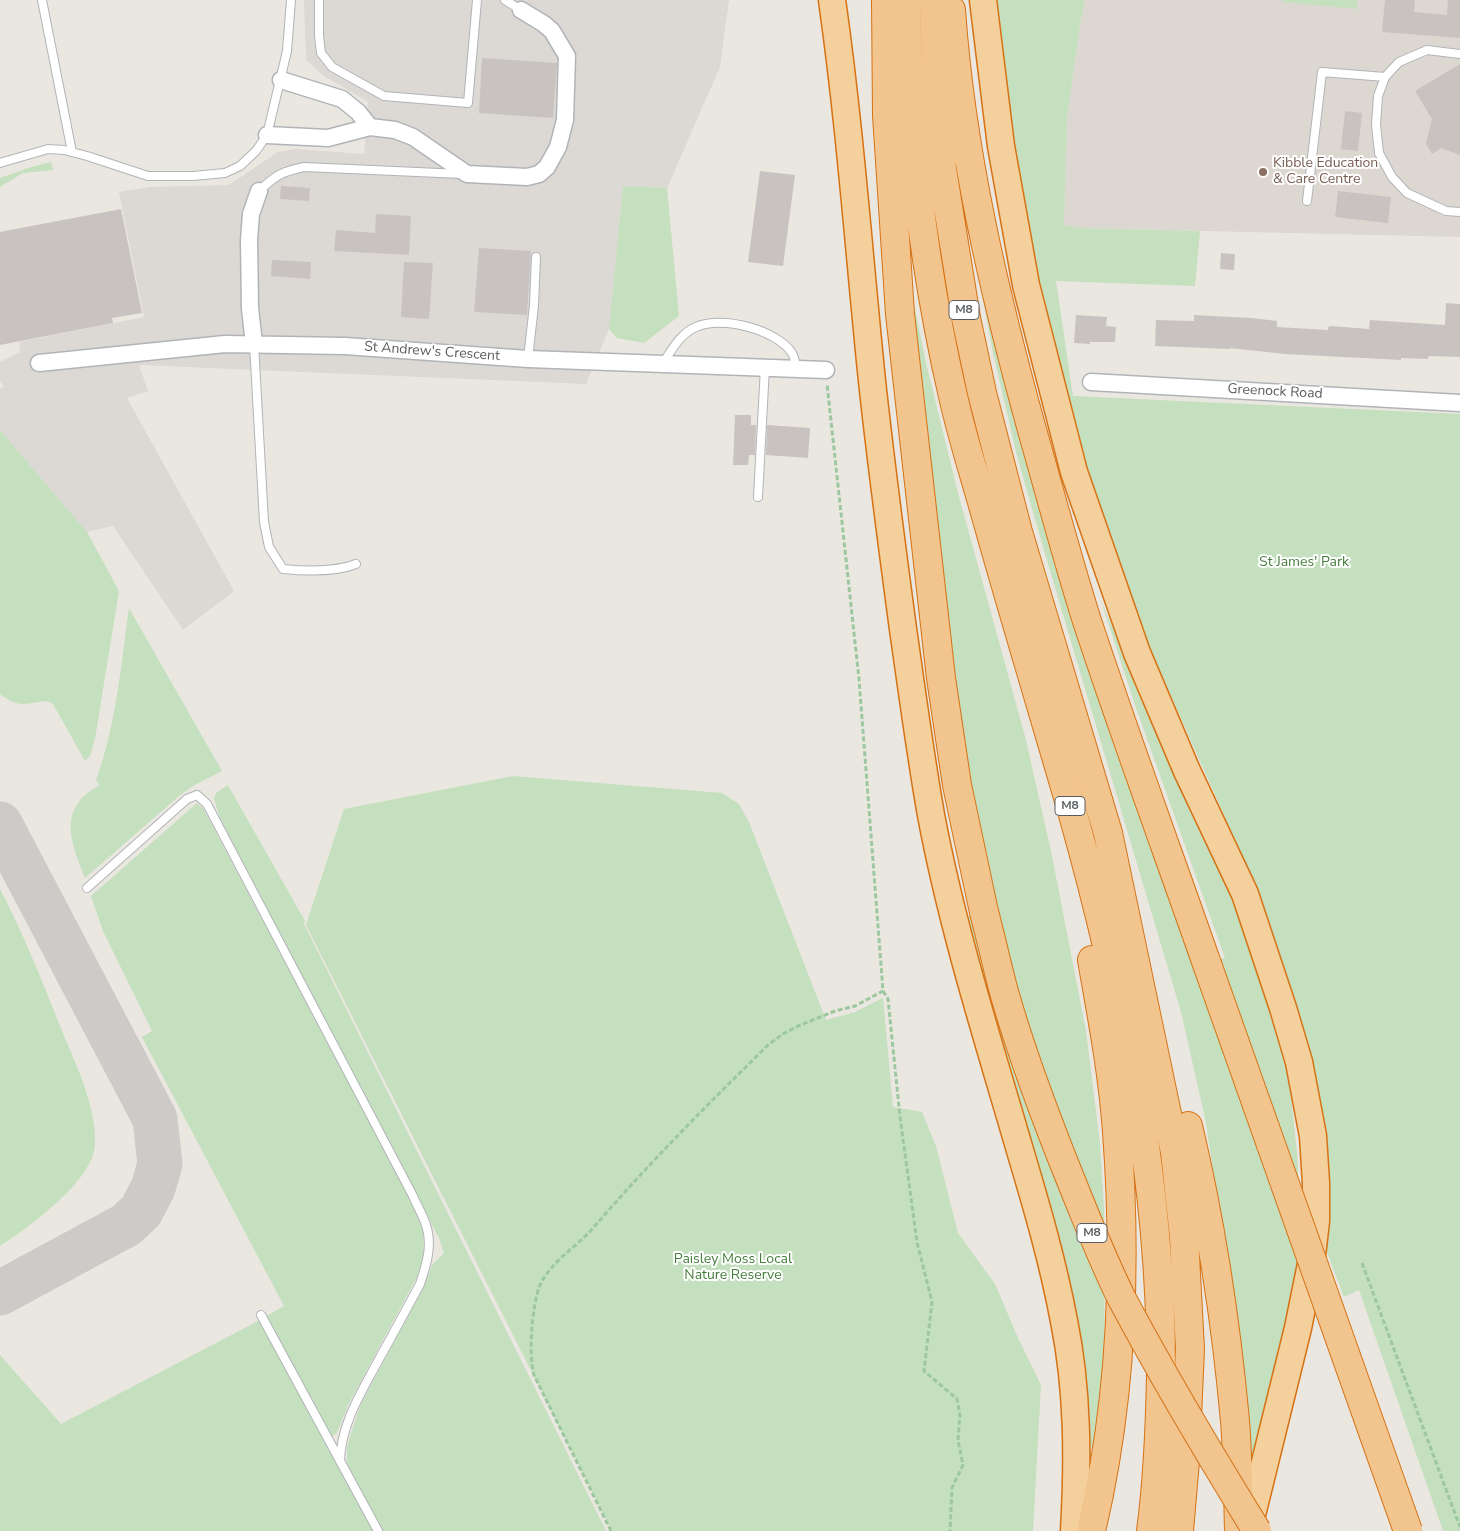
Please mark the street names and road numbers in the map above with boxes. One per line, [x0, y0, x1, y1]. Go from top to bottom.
road number: M8 [949, 300, 979, 320]
street label: St Andrew's Crescent [364, 339, 500, 365]
street label: Greenock Road [1227, 381, 1323, 403]
road number: M8 [1055, 796, 1085, 816]
road number: M8 [1077, 1224, 1107, 1242]

